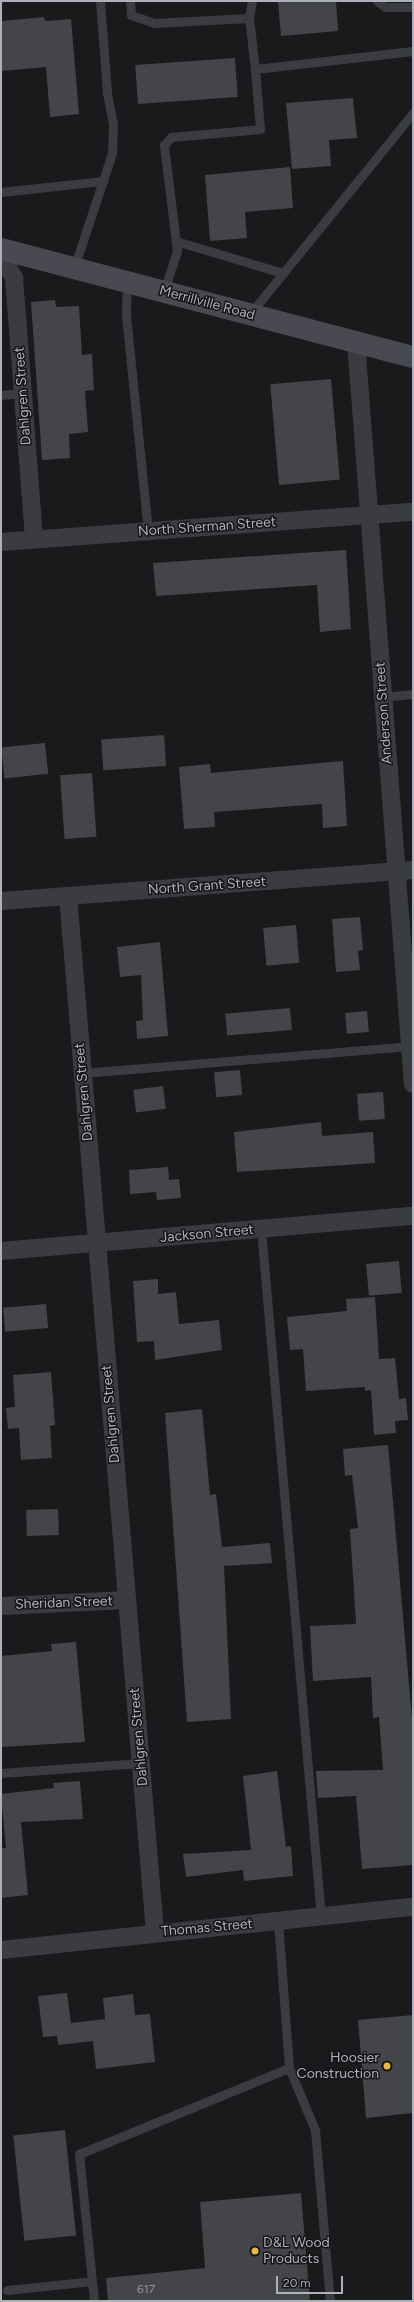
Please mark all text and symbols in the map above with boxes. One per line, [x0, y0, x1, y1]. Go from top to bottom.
street label: Merrillville Road [157, 282, 257, 324]
street label: Dahlgren Street [11, 346, 35, 446]
street label: North Sherman Street [137, 514, 277, 540]
street label: Anderson Street [372, 661, 396, 765]
street label: North Grant Street [147, 873, 267, 899]
street label: Dahlgren Street [71, 1042, 97, 1142]
street label: Jackson Street [160, 1222, 254, 1246]
street label: Dahlgren Street [98, 1364, 124, 1464]
street label: Sheridan Street [15, 1593, 113, 1613]
street label: Dahlgren Street [126, 1687, 152, 1787]
street label: Thomas Street [160, 1916, 254, 1940]
place label: Hoosier Construction [297, 2050, 379, 2082]
marker: Hoosier Construction [382, 2061, 392, 2071]
place label: D&L Wood Products [263, 2235, 330, 2268]
marker: D&L Wood Products [250, 2246, 260, 2256]
scale bar [278, 2268, 345, 2294]
text: 20 m [283, 2276, 311, 2290]
house number: 617 [137, 2283, 155, 2297]

